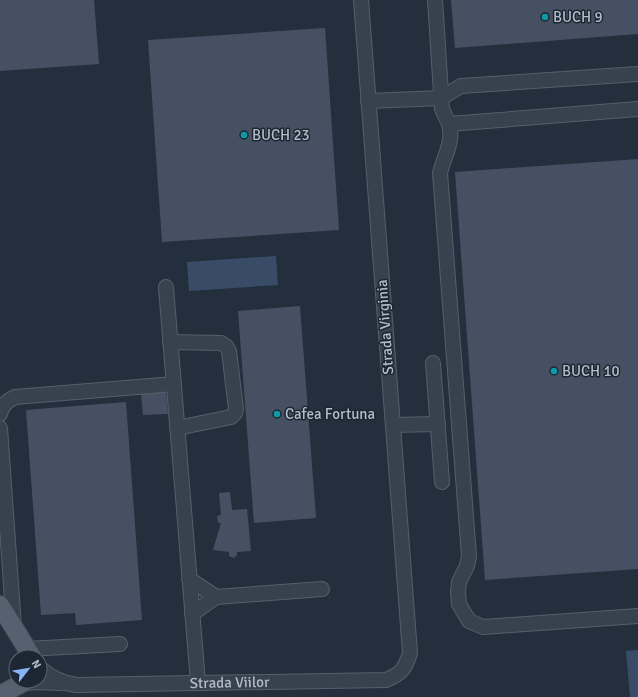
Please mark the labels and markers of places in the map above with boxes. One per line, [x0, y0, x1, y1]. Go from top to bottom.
place label: BUCH 9 [553, 8, 603, 26]
marker: BUCH 9 [540, 12, 550, 22]
place label: BUCH 23 [252, 126, 310, 144]
marker: BUCH 23 [239, 130, 249, 140]
place label: BUCH 10 [562, 362, 620, 380]
marker: BUCH 10 [549, 366, 559, 376]
place label: Cafea Fortuna [285, 405, 375, 423]
marker: Cafea Fortuna [272, 409, 282, 419]

